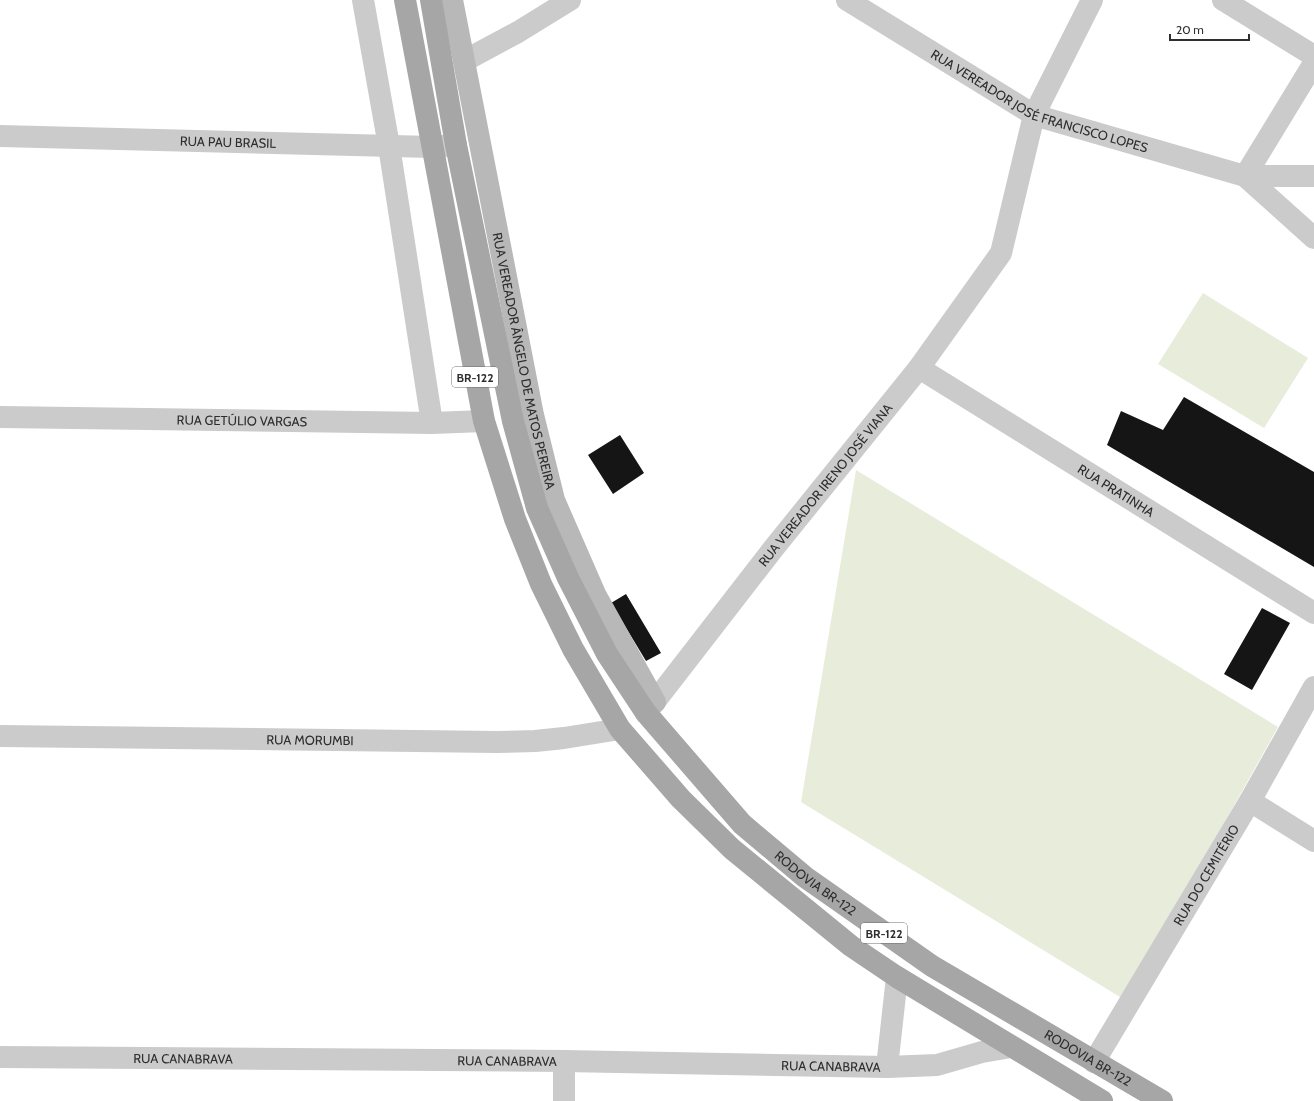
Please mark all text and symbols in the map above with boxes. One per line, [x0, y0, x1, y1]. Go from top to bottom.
scale bar [1170, 16, 1249, 42]
text: 20 m [1176, 22, 1204, 37]
street label: RUA VEREADOR JOSÉ FRANCISCO LOPES [928, 46, 1150, 156]
street label: RUA PAU BRASIL [180, 133, 277, 151]
street label: RUA VEREADOR ÂNGELO DE MATOS PEREIRA [490, 231, 559, 491]
road number: BR-122 [452, 367, 498, 387]
street label: RUA VEREADOR IRENO JOSÉ VIANA [755, 400, 895, 569]
street label: RUA GETÚLIO VARGAS [177, 411, 308, 429]
street label: RUA PRATINHA [1075, 460, 1157, 520]
street label: RUA MORUMBI [266, 731, 354, 748]
street label: RUA DO CEMITÉRIO [1170, 822, 1242, 928]
street label: RODOVIA BR-122 [771, 847, 860, 919]
road number: BR-122 [861, 923, 907, 943]
street label: RODOVIA BR-122 [1042, 1026, 1135, 1089]
street label: RUA CANABRAVA [133, 1050, 233, 1067]
street label: RUA CANABRAVA [457, 1052, 557, 1069]
street label: RUA CANABRAVA [781, 1057, 881, 1075]

